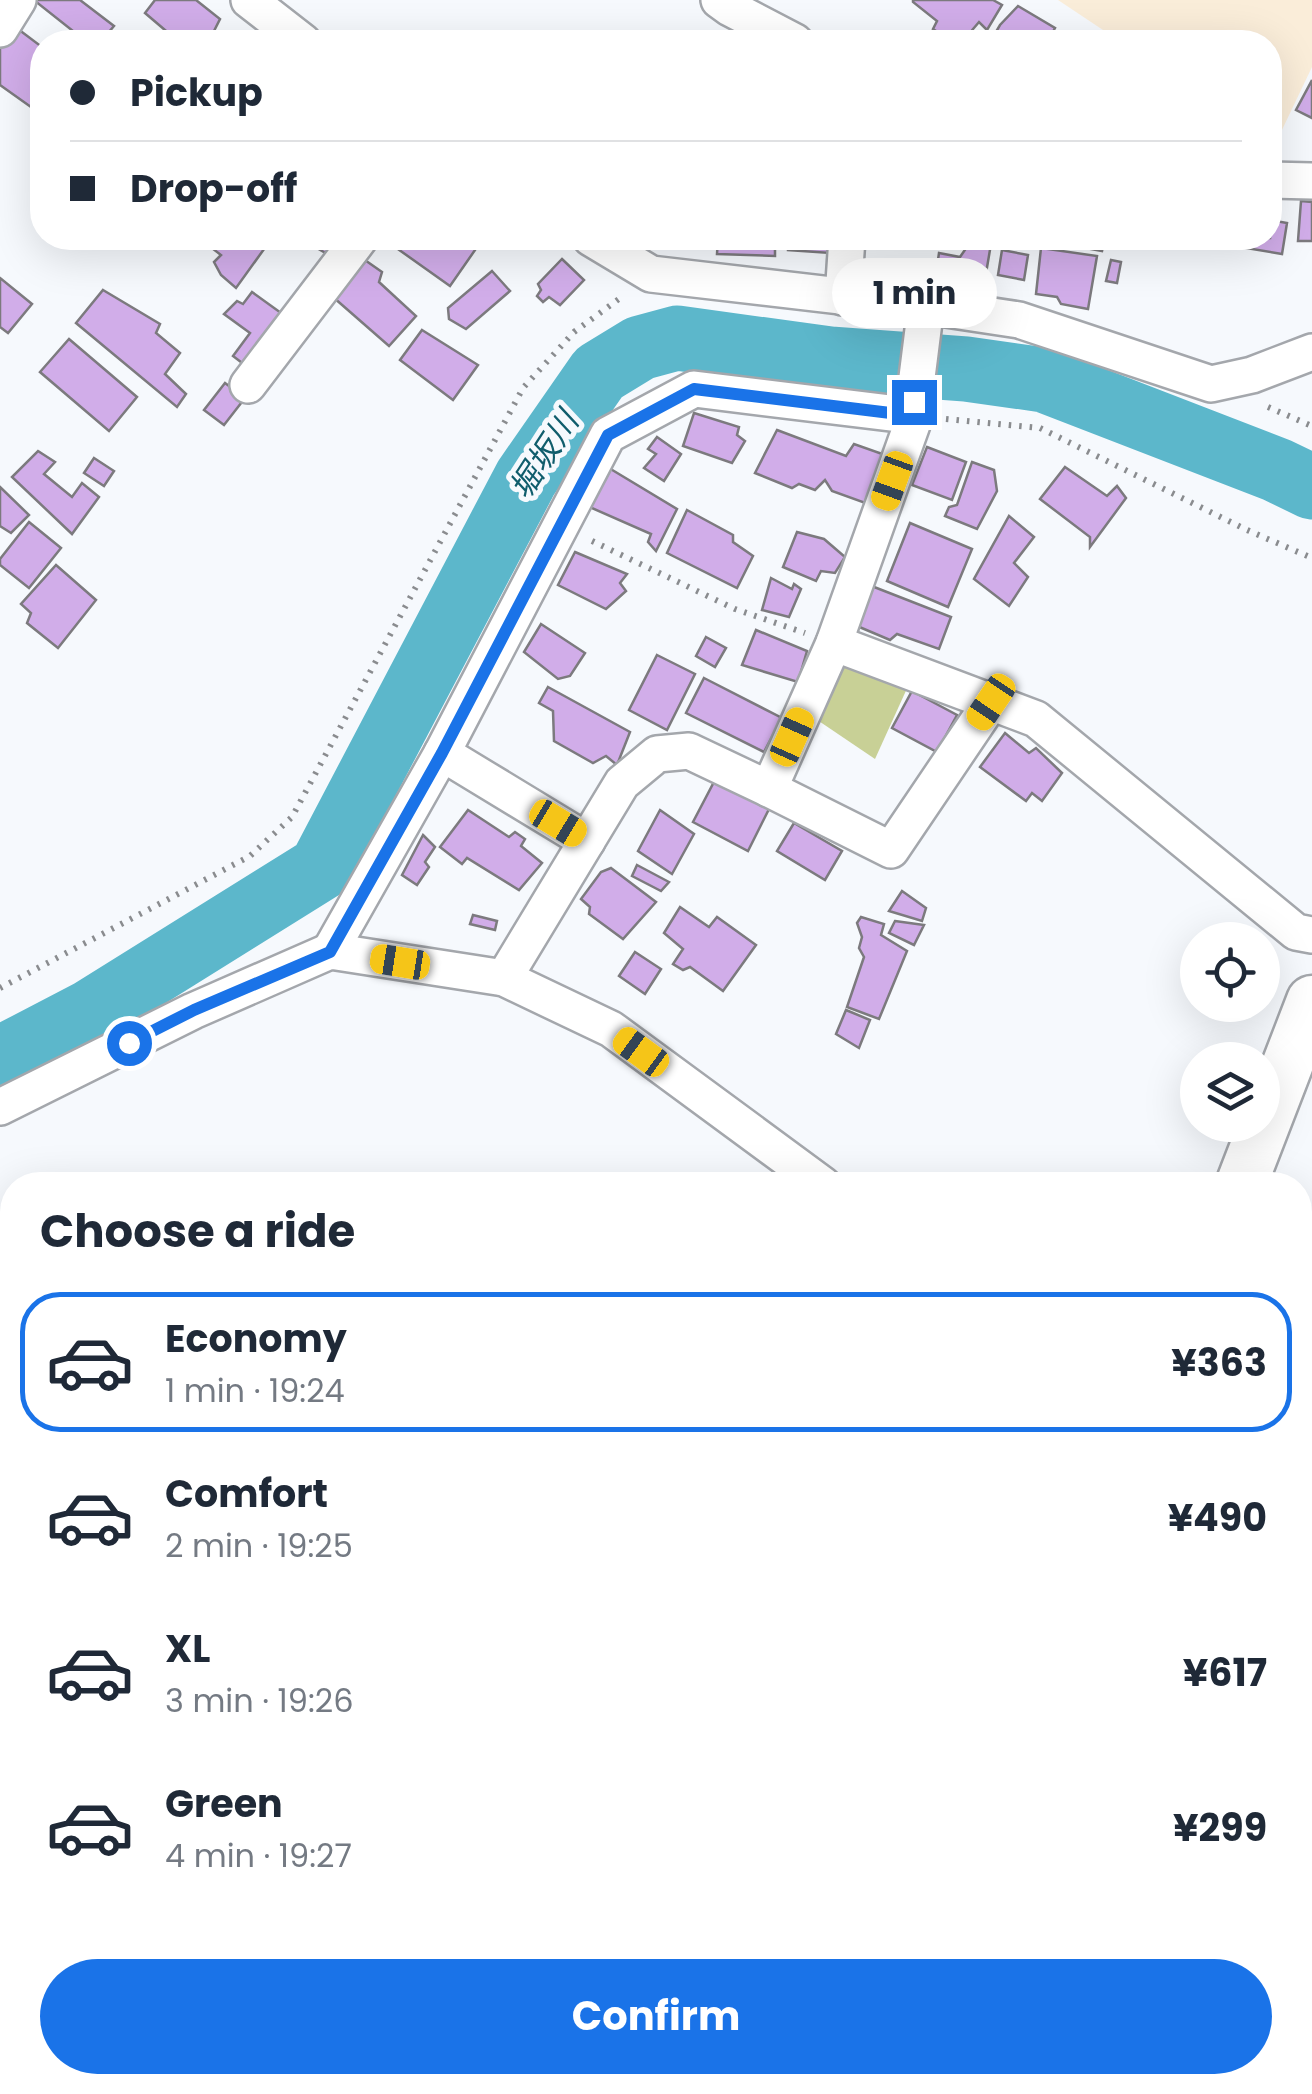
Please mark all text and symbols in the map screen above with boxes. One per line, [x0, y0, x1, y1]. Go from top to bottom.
text: Pickup [130, 66, 263, 119]
text: Drop-off [130, 162, 298, 215]
callout: 1 min [832, 257, 996, 327]
text: 1 min [873, 270, 956, 315]
route end [892, 380, 937, 425]
water label: 堀坂川 [499, 400, 590, 507]
car [868, 448, 916, 514]
car [962, 669, 1020, 735]
car [766, 703, 818, 771]
car [525, 795, 591, 851]
map controls [1180, 922, 1280, 1142]
button: locate [1180, 922, 1280, 1022]
car [368, 942, 432, 982]
route start [107, 1021, 152, 1066]
car [608, 1022, 674, 1082]
button: layers [1180, 1042, 1280, 1142]
text: Choose a ride [40, 1200, 355, 1263]
text: Economy [165, 1312, 347, 1365]
icon: car [45, 1317, 135, 1407]
text: ¥363 [1171, 1336, 1267, 1389]
text: 1 min · 19:24 [165, 1368, 345, 1413]
text: Comfort [165, 1467, 328, 1520]
icon: car [45, 1472, 135, 1562]
text: ¥490 [1168, 1491, 1267, 1544]
text: 2 min · 19:25 [165, 1523, 353, 1568]
text: XL [165, 1622, 210, 1675]
icon: car [45, 1627, 135, 1717]
text: ¥617 [1183, 1646, 1267, 1699]
text: 3 min · 19:26 [165, 1678, 354, 1723]
text: Green [165, 1777, 283, 1830]
icon: car [45, 1782, 135, 1872]
text: ¥299 [1173, 1801, 1267, 1854]
text: 4 min · 19:27 [165, 1833, 352, 1878]
button: Confirm [40, 1959, 1272, 2074]

